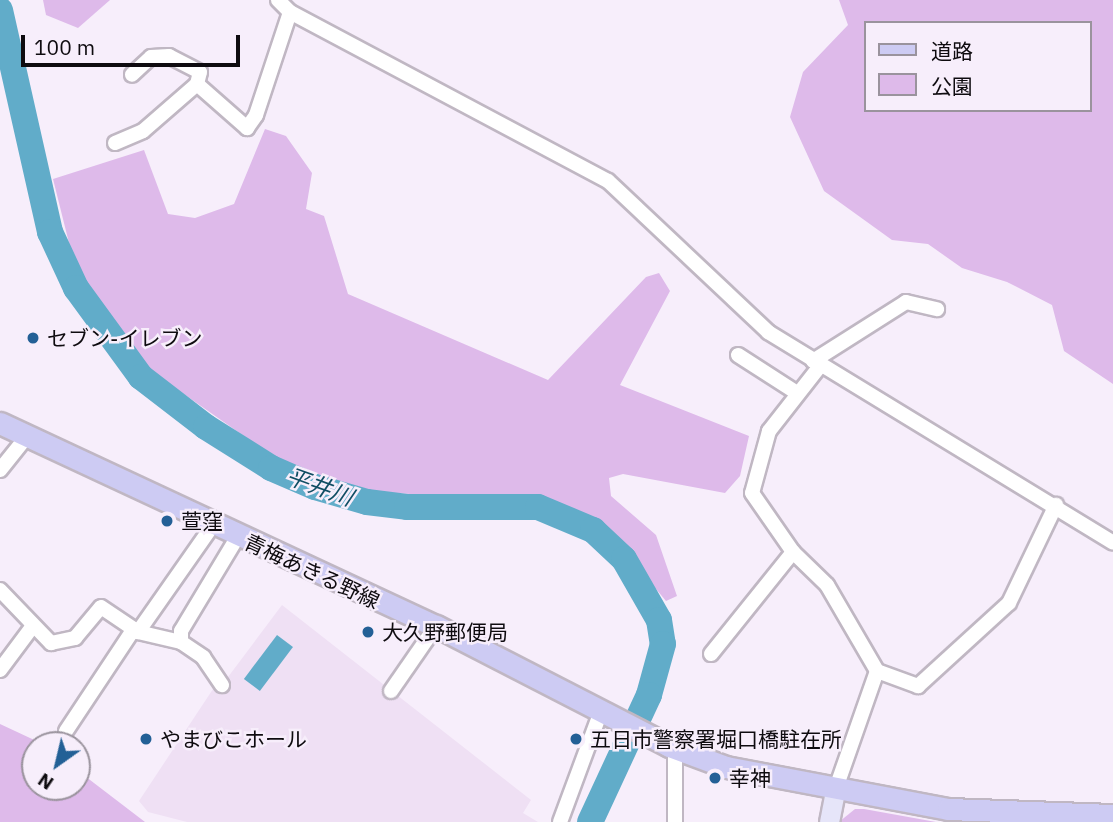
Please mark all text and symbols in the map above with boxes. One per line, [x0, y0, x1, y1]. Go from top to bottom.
scale bar [24, 21, 243, 65]
legend [864, 21, 1092, 112]
text: 100 m [34, 33, 95, 61]
text: 道路 [931, 37, 973, 65]
text: 公園 [931, 72, 973, 100]
place label: セブン-イレブン [47, 325, 202, 351]
marker: セブン-イレブン [25, 330, 41, 346]
water label: 平井川 [283, 461, 357, 511]
place label: 萱窪 [181, 508, 223, 534]
marker: 萱窪 [159, 513, 175, 529]
street label: 青梅あきる野線 [240, 529, 384, 613]
place label: 大久野郵便局 [382, 619, 508, 645]
marker: 大久野郵便局 [360, 624, 376, 640]
place label: やまびこホール [160, 726, 307, 752]
place label: 五日市警察署堀口橋駐在所 [590, 726, 842, 752]
north arrow [21, 731, 91, 801]
marker: やまびこホール [138, 731, 154, 747]
marker: 五日市警察署堀口橋駐在所 [568, 731, 584, 747]
place label: 幸神 [729, 765, 771, 791]
text: N [33, 768, 58, 796]
marker: 幸神 [707, 770, 723, 786]

